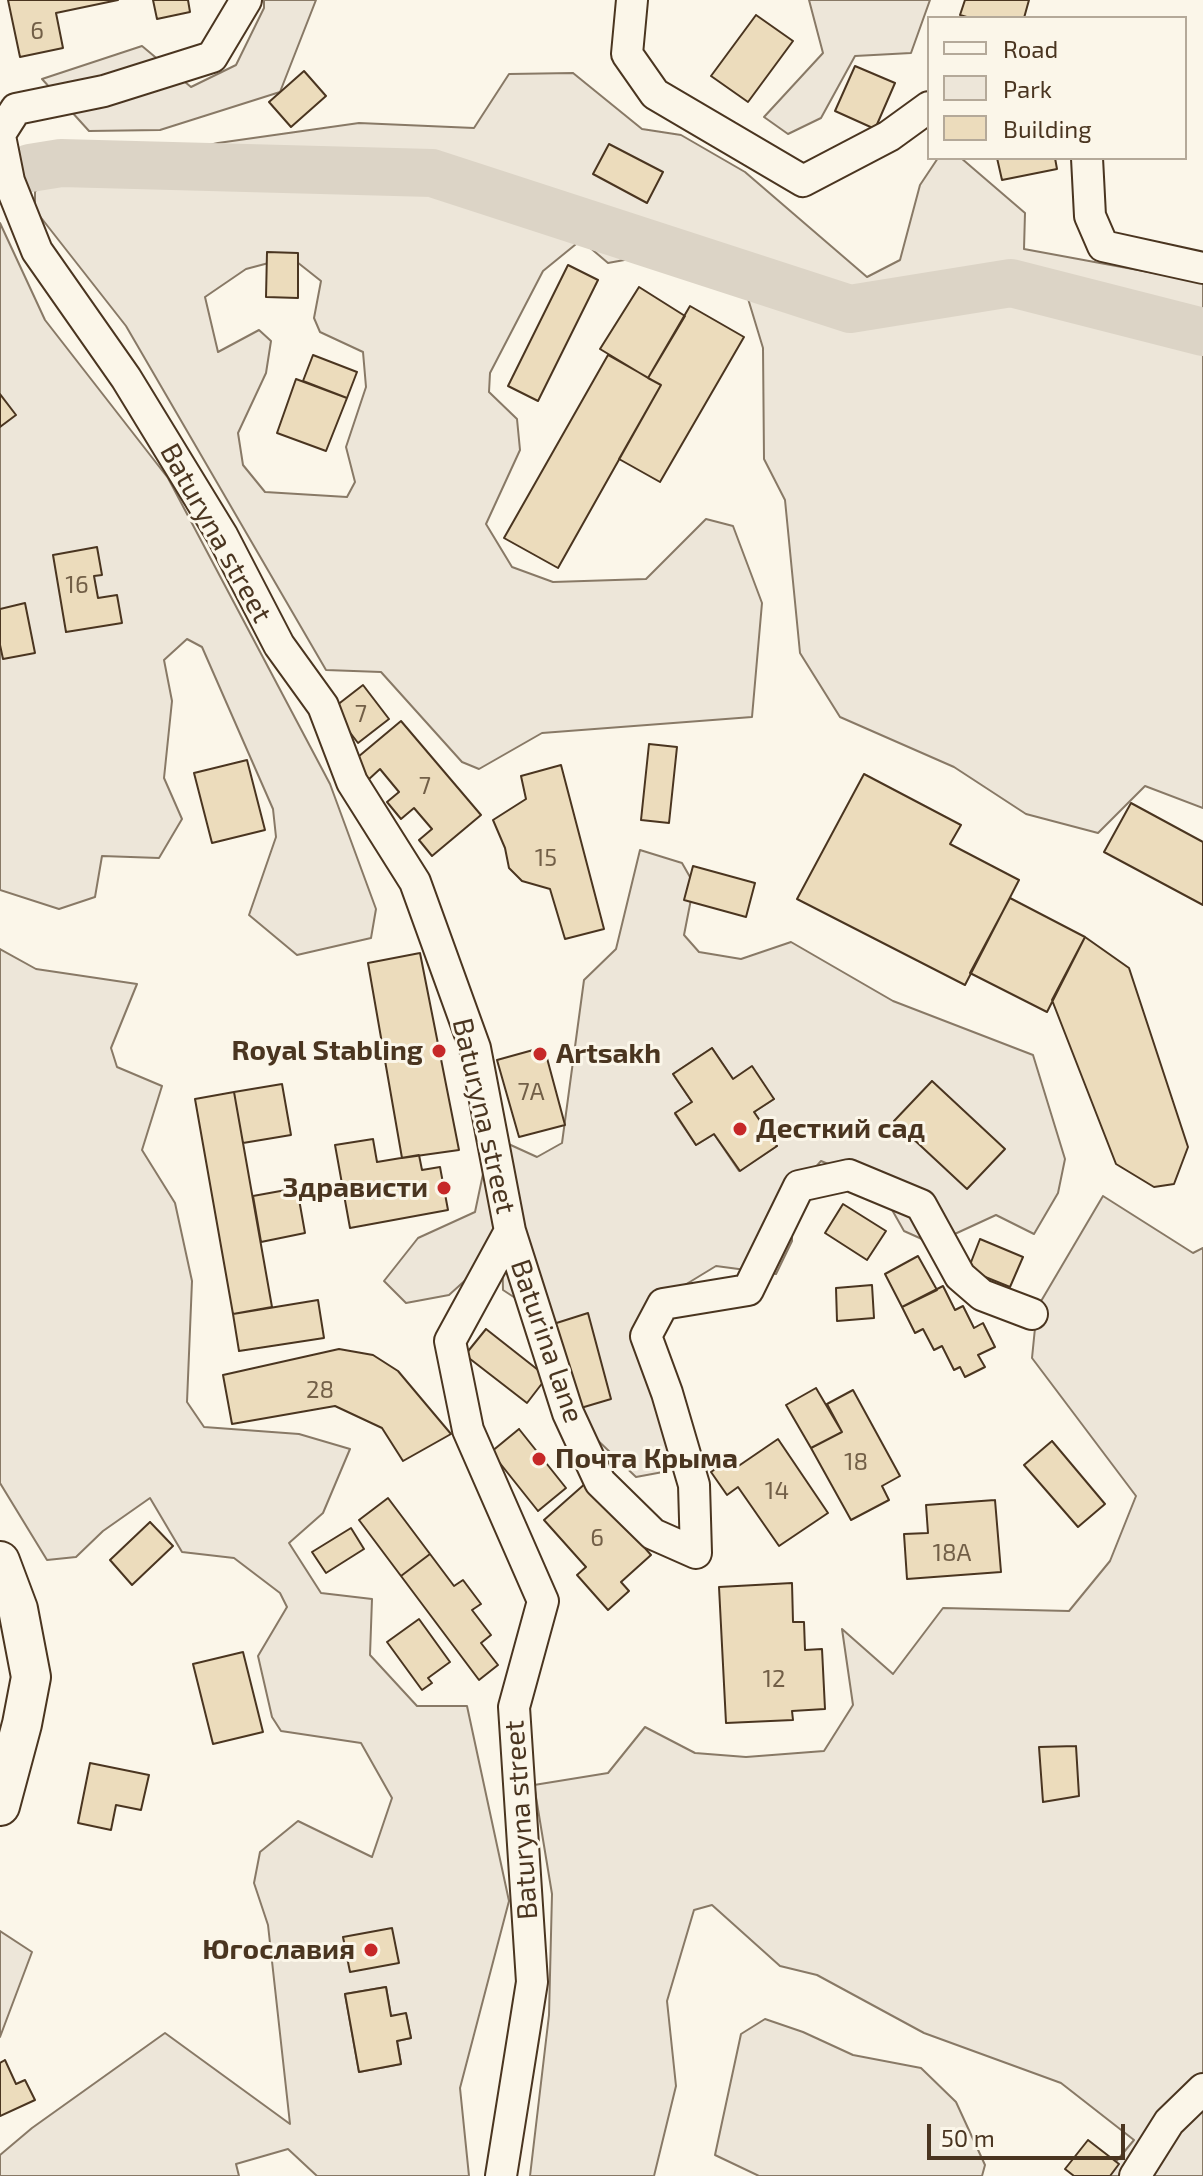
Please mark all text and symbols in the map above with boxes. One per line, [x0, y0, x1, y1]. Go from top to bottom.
legend [927, 16, 1187, 160]
house number: 6 [30, 17, 44, 45]
text: Road [1003, 34, 1058, 63]
text: Park [1003, 74, 1052, 103]
text: Building [1003, 114, 1092, 143]
street label: Baturyna street [153, 437, 279, 629]
house number: 16 [65, 571, 89, 599]
house number: 7 [355, 700, 367, 728]
house number: 7 [419, 772, 431, 800]
house number: 15 [535, 844, 557, 872]
street label: Baturyna street [445, 1015, 523, 1217]
place label: Royal Stabling [232, 1034, 423, 1068]
place label: Artsakh [556, 1037, 661, 1071]
marker: Royal Stabling [430, 1042, 448, 1060]
marker: Artsakh [531, 1045, 549, 1063]
house number: 7А [517, 1078, 545, 1106]
place label: Десткий сад [756, 1112, 925, 1146]
marker: Десткий сад [731, 1120, 749, 1138]
place label: Здрависти [283, 1171, 428, 1205]
marker: Здрависти [435, 1179, 453, 1197]
street label: Baturina lane [503, 1255, 591, 1427]
house number: 28 [306, 1376, 334, 1404]
place label: Почта Крыма [555, 1442, 738, 1476]
house number: 18 [844, 1448, 868, 1476]
marker: Почта Крыма [530, 1450, 548, 1468]
house number: 14 [765, 1477, 789, 1505]
house number: 6 [590, 1524, 604, 1552]
house number: 18А [932, 1539, 972, 1567]
house number: 12 [762, 1665, 786, 1693]
street label: Baturyna street [497, 1719, 545, 1921]
place label: Югославия [202, 1933, 355, 1967]
marker: Югославия [362, 1941, 380, 1959]
scale bar [931, 2108, 1129, 2158]
text: 50 m [941, 2123, 995, 2152]

